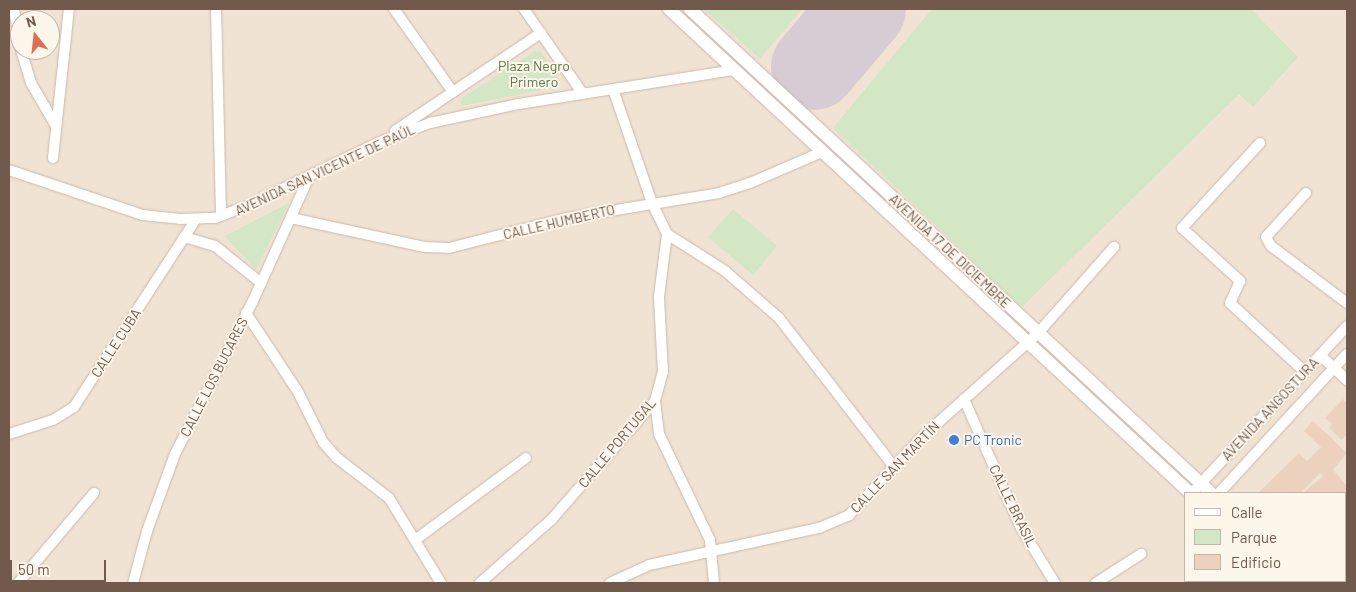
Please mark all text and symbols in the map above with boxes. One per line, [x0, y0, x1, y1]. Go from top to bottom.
north arrow [10, 10, 60, 60]
text: N [24, 12, 38, 31]
park label: Plaza Negro Primero [498, 58, 570, 90]
street label: AVENIDA SAN VICENTE DE PAÚL [232, 121, 418, 219]
street label: AVENIDA 17 DE DICIEMBRE [886, 190, 1014, 312]
street label: CALLE HUMBERTO [501, 201, 617, 243]
street label: CALLE CUBA [88, 305, 144, 381]
street label: CALLE LOS BUCARES [177, 315, 251, 439]
street label: AVENIDA ANGOSTURA [1218, 354, 1322, 464]
street label: CALLE PORTUGAL [575, 395, 659, 491]
street label: CALLE SAN MARTÍN [847, 418, 943, 516]
place label: PC Tronic [964, 432, 1022, 448]
marker: PC Tronic [948, 434, 960, 446]
street label: CALLE BRASIL [986, 462, 1040, 550]
legend [1184, 492, 1346, 582]
text: Calle [1231, 503, 1263, 521]
text: Parque [1231, 528, 1277, 546]
scale bar [12, 550, 109, 582]
text: Edificio [1231, 553, 1281, 571]
text: 50 m [18, 560, 50, 578]

